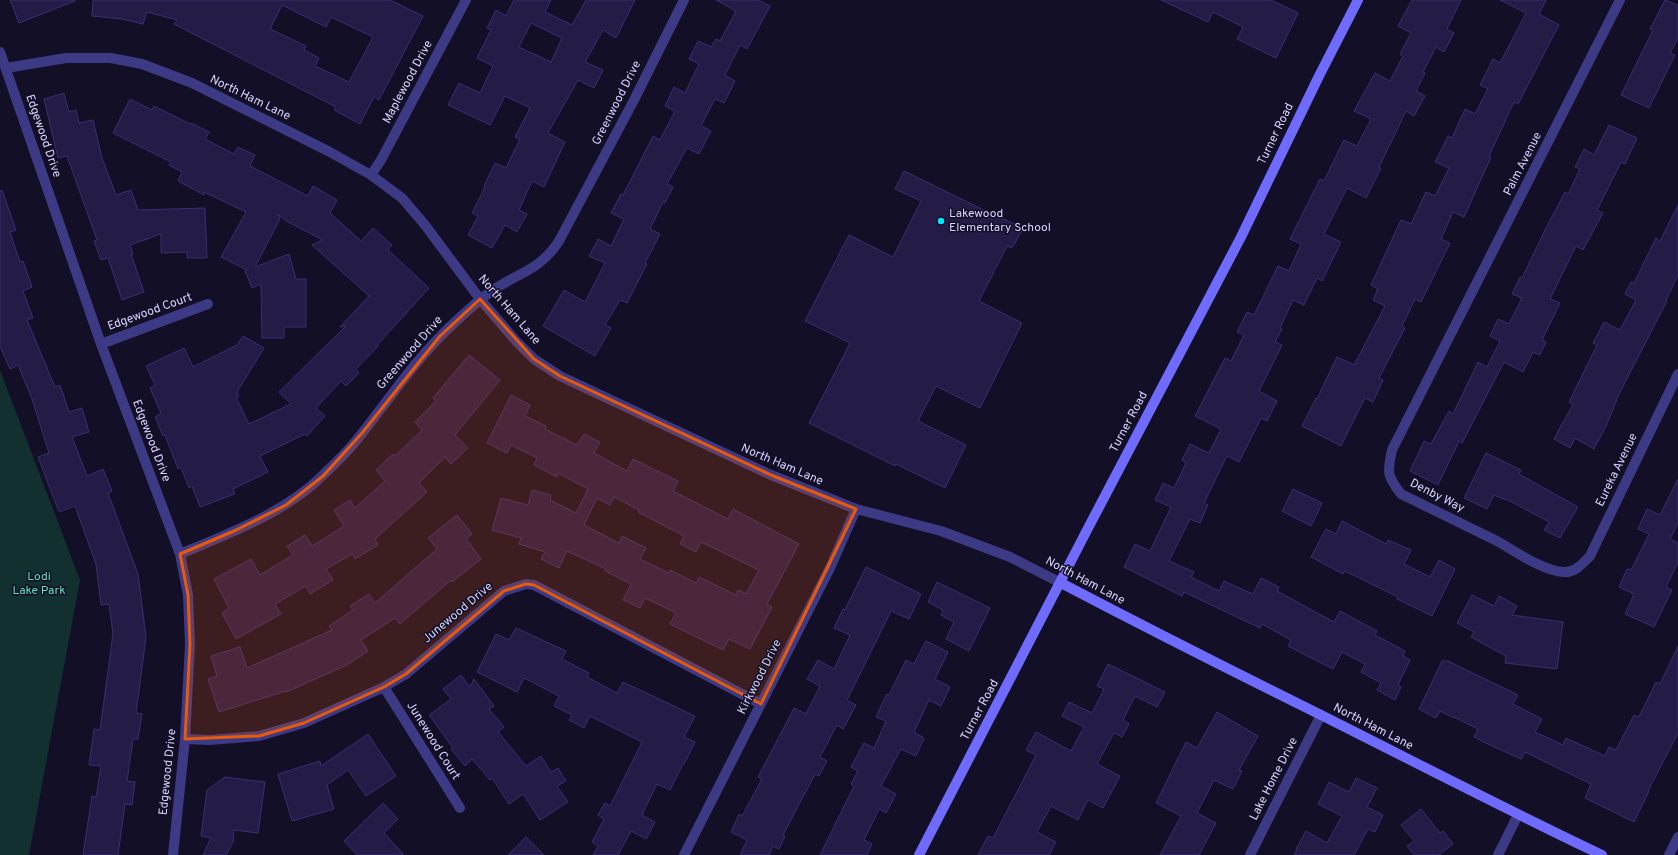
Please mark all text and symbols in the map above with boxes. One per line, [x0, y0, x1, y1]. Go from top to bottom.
street label: Maplewood Drive [379, 38, 437, 126]
street label: Greenwood Drive [589, 58, 645, 148]
street label: North Ham Lane [207, 72, 293, 124]
street label: Edgewood Drive [21, 92, 65, 180]
street label: Turner Road [1254, 100, 1298, 168]
street label: Palm Avenue [1500, 129, 1546, 199]
place label: Lakewood Elementary School [949, 206, 1051, 236]
marker: Lakewood Elementary School [936, 216, 946, 226]
street label: North Ham Lane [474, 272, 544, 348]
street label: Edgewood Court [105, 289, 195, 335]
street label: Greenwood Drive [374, 313, 446, 393]
street label: Turner Road [1106, 389, 1152, 455]
street label: Edgewood Drive [128, 398, 174, 484]
street label: Eureka Avenue [1592, 431, 1642, 509]
street label: North Ham Lane [738, 440, 826, 490]
street label: Denby Way [1407, 475, 1467, 517]
street label: North Ham Lane [1042, 553, 1128, 609]
park label: Lodi Lake Park [12, 569, 66, 599]
street label: Junewood Drive [420, 579, 496, 647]
street label: Kirkwood Drive [734, 637, 786, 717]
street label: Turner Road [957, 677, 1003, 743]
street label: Junewood Court [403, 699, 463, 783]
street label: North Ham Lane [1330, 700, 1416, 754]
street label: Edgewood Drive [156, 728, 180, 816]
street label: Lake Home Drive [1246, 735, 1302, 823]

